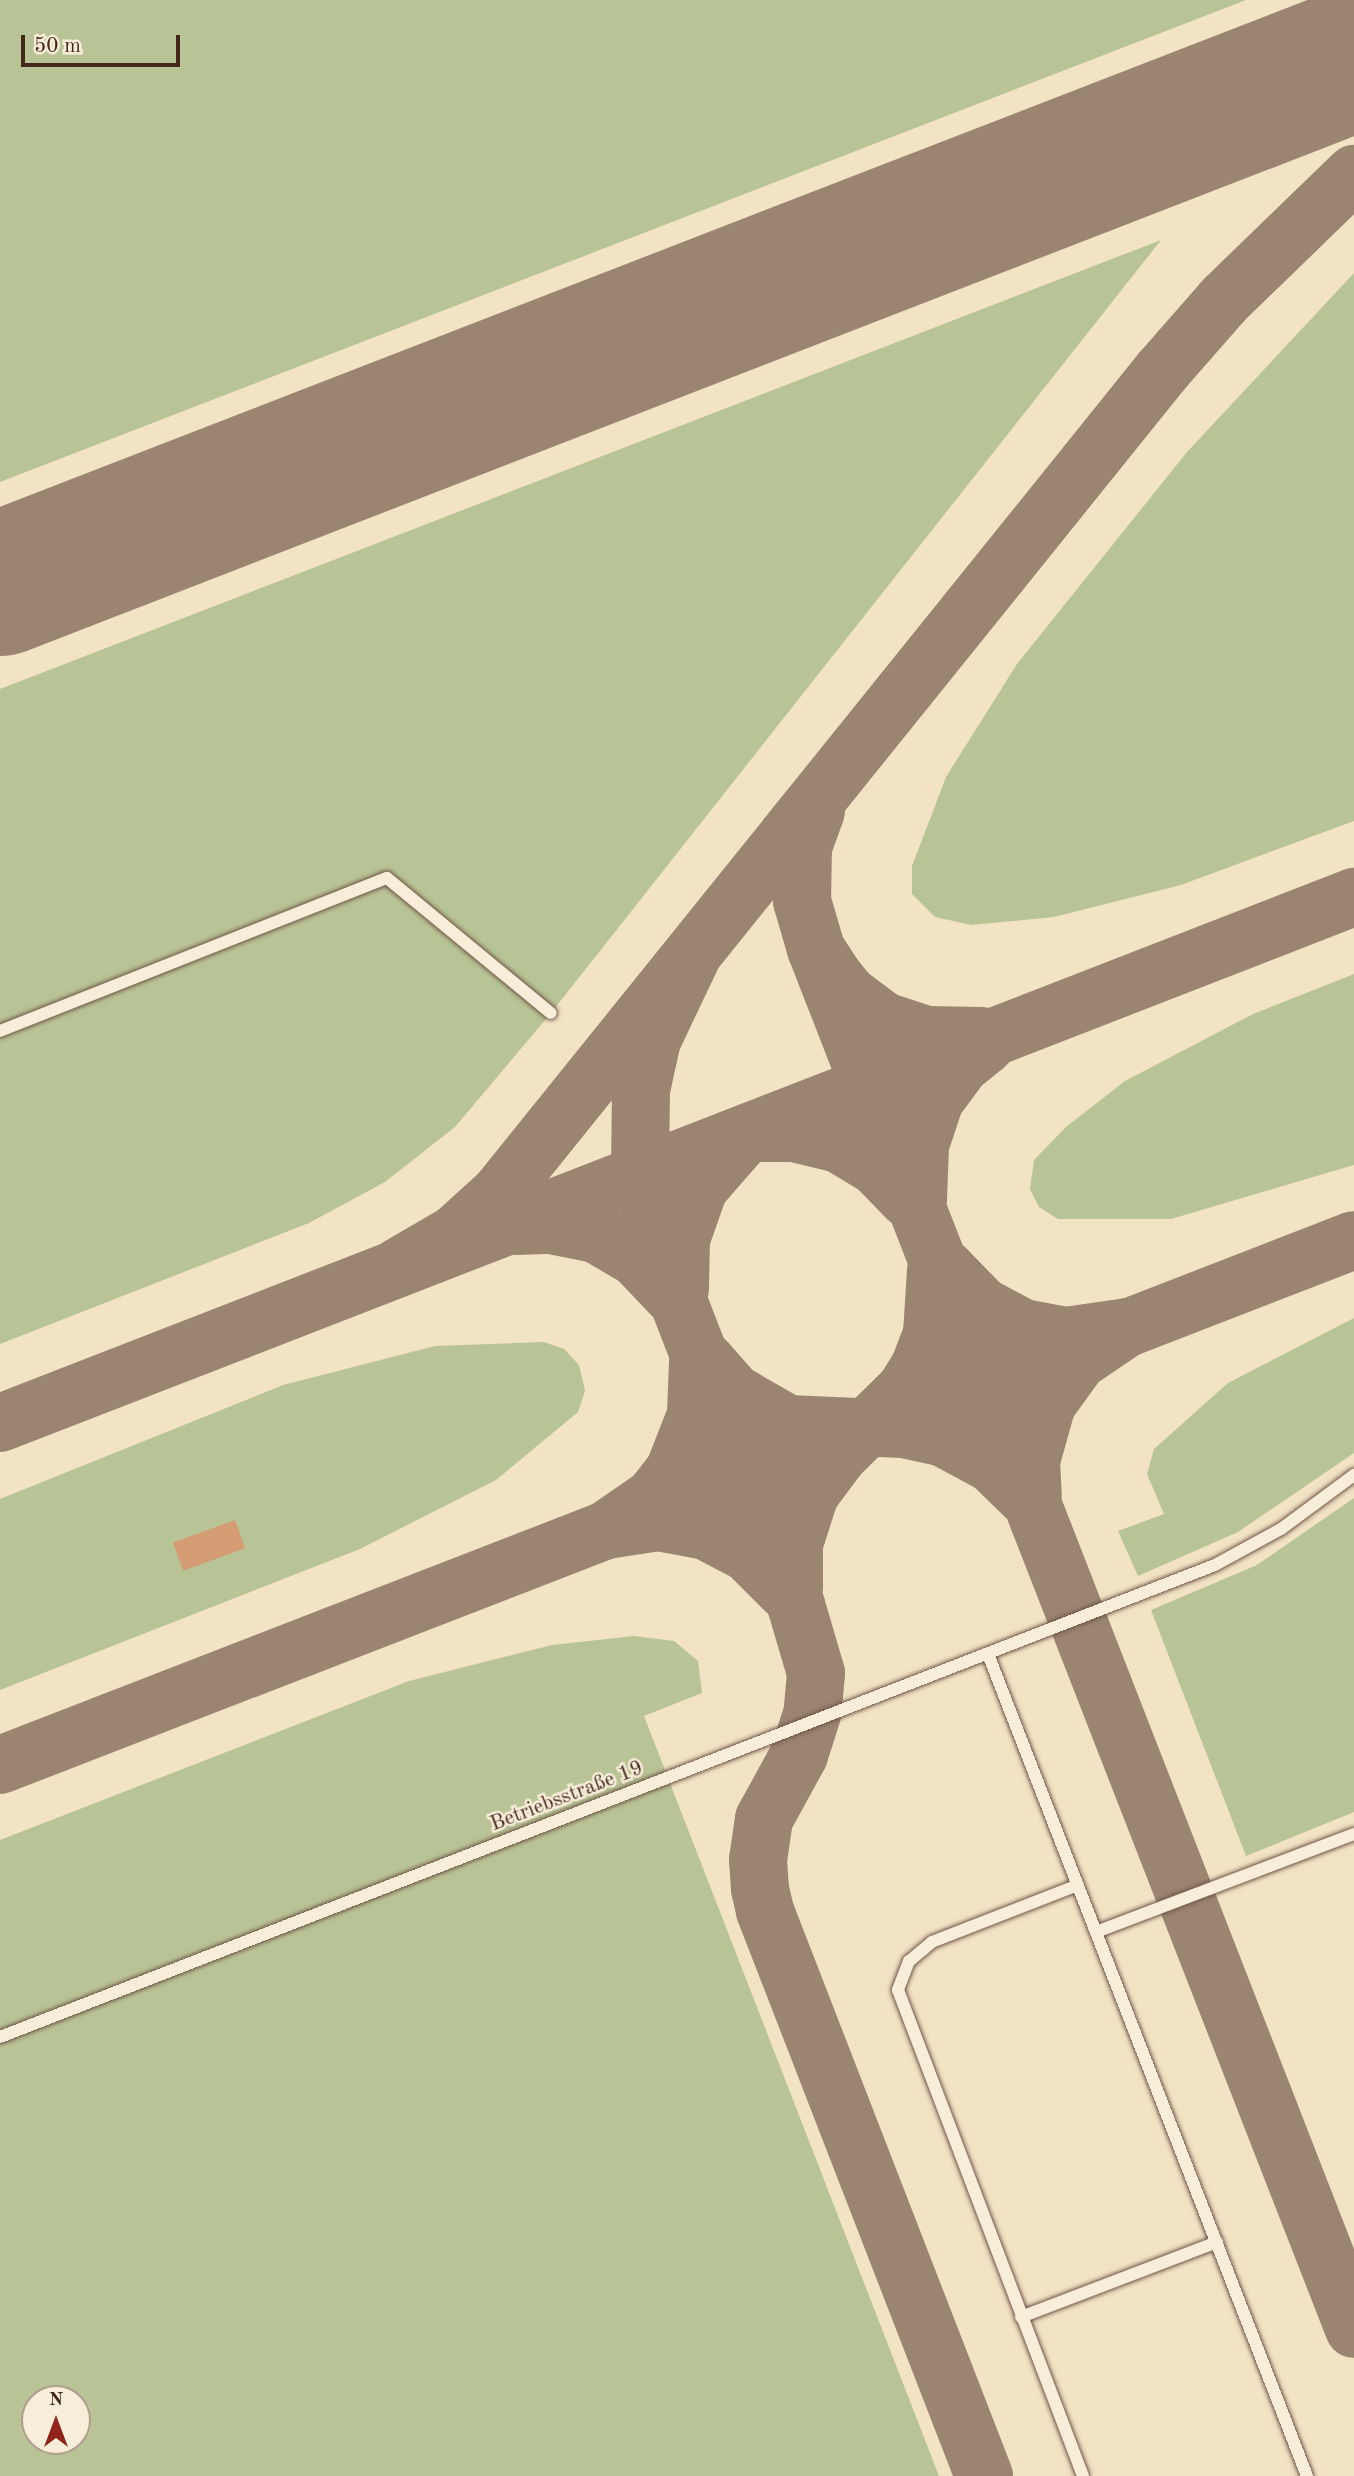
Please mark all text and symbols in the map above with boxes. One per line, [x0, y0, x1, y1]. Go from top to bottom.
scale bar [24, 21, 184, 65]
text: 50 m [34, 36, 81, 57]
street label: Betriebsstraße 19 [487, 1756, 647, 1838]
north arrow [21, 2385, 91, 2455]
text: N [49, 2391, 63, 2410]

